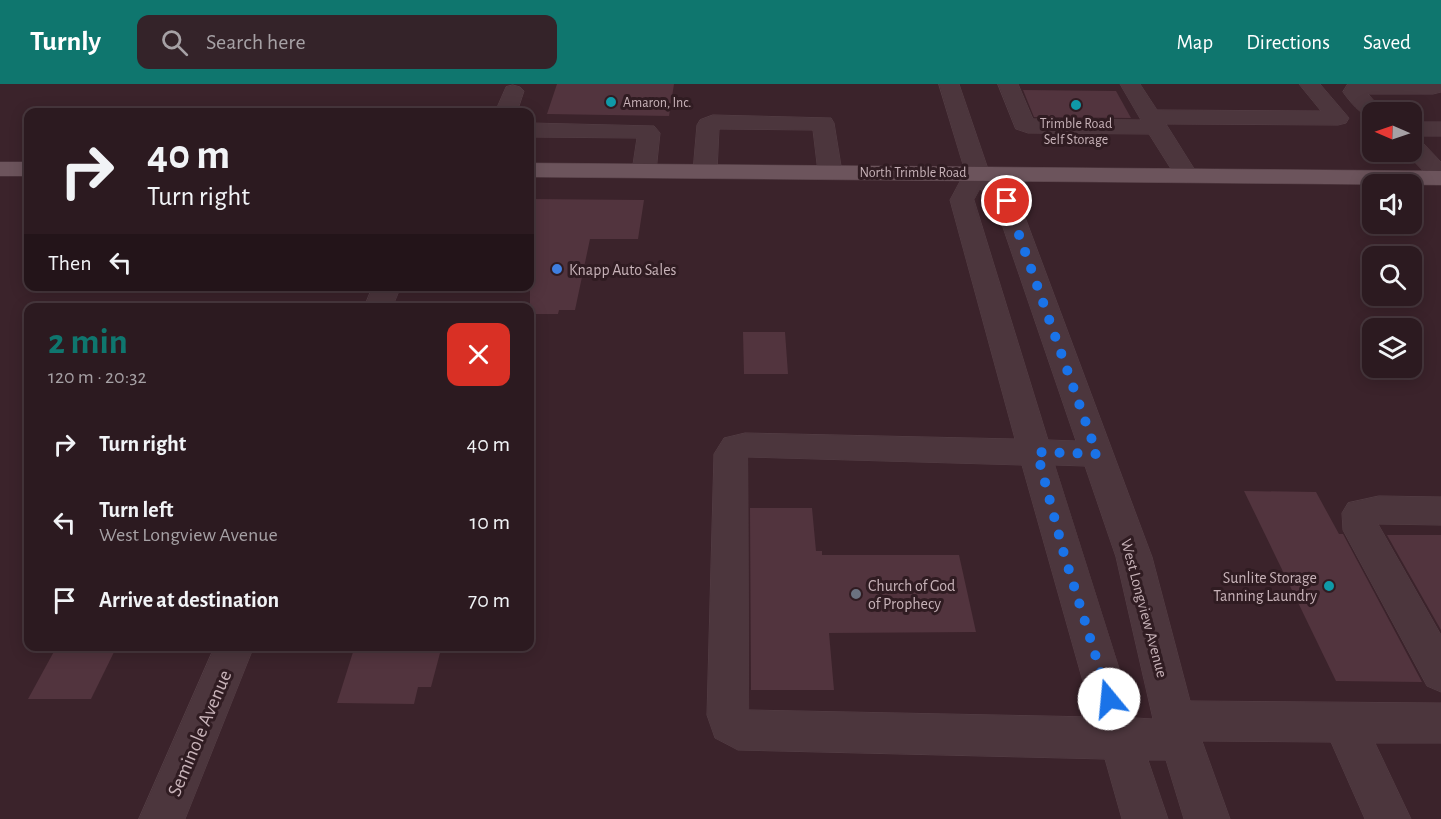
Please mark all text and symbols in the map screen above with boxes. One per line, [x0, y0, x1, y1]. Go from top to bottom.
search box [137, 15, 557, 69]
icon: search [158, 26, 191, 59]
text: Turnly [30, 28, 101, 56]
text: Search here [206, 31, 306, 53]
text: Map [1177, 32, 1213, 53]
text: Directions [1246, 32, 1330, 53]
text: Saved [1363, 32, 1411, 53]
marker: Amaron, Inc. [604, 95, 618, 109]
place label: Amaron, Inc. [623, 96, 691, 110]
marker: Trimble Road Self Storage [1069, 98, 1083, 112]
north arrow [1362, 102, 1422, 162]
map controls [1362, 102, 1422, 378]
place label: Trimble Road Self Storage [1040, 117, 1112, 147]
icon: right [48, 132, 126, 210]
text: 40 m [147, 134, 230, 176]
street label: North Trimble Road [860, 166, 966, 180]
button: sound [1362, 174, 1422, 234]
pin [981, 175, 1032, 226]
text: Turn right [147, 183, 250, 210]
icon: arrive [990, 184, 1023, 217]
icon: left [104, 246, 137, 279]
button: search [1362, 246, 1422, 306]
text: Then [48, 252, 92, 274]
marker: Knapp Auto Sales [550, 262, 564, 276]
place label: Knapp Auto Sales [569, 262, 677, 278]
button: layers [1362, 318, 1422, 378]
button: close [447, 323, 510, 386]
text: 2 min [48, 324, 128, 360]
text: 120 m · 20:32 [48, 367, 147, 387]
icon: right [48, 428, 81, 461]
text: Turn right [99, 433, 186, 455]
text: 40 m [467, 433, 510, 455]
text: Turn left [99, 499, 173, 521]
icon: left [48, 506, 81, 539]
text: 10 m [470, 511, 510, 533]
text: West Longview Avenue [99, 525, 278, 545]
street label: West Longview Avenue [1118, 537, 1170, 679]
place label: Sunlite Storage Tanning Laundry [1213, 570, 1317, 605]
place label: Church of God of Prophecy [868, 578, 955, 613]
marker: Sunlite Storage Tanning Laundry [1322, 579, 1336, 593]
icon: arrive [48, 584, 81, 617]
marker: Church of God of Prophecy [849, 587, 863, 601]
text: Arrive at destination [99, 589, 279, 611]
text: 70 m [468, 589, 510, 611]
street label: Seminole Avenue [164, 667, 235, 799]
position arrow [1077, 667, 1141, 731]

